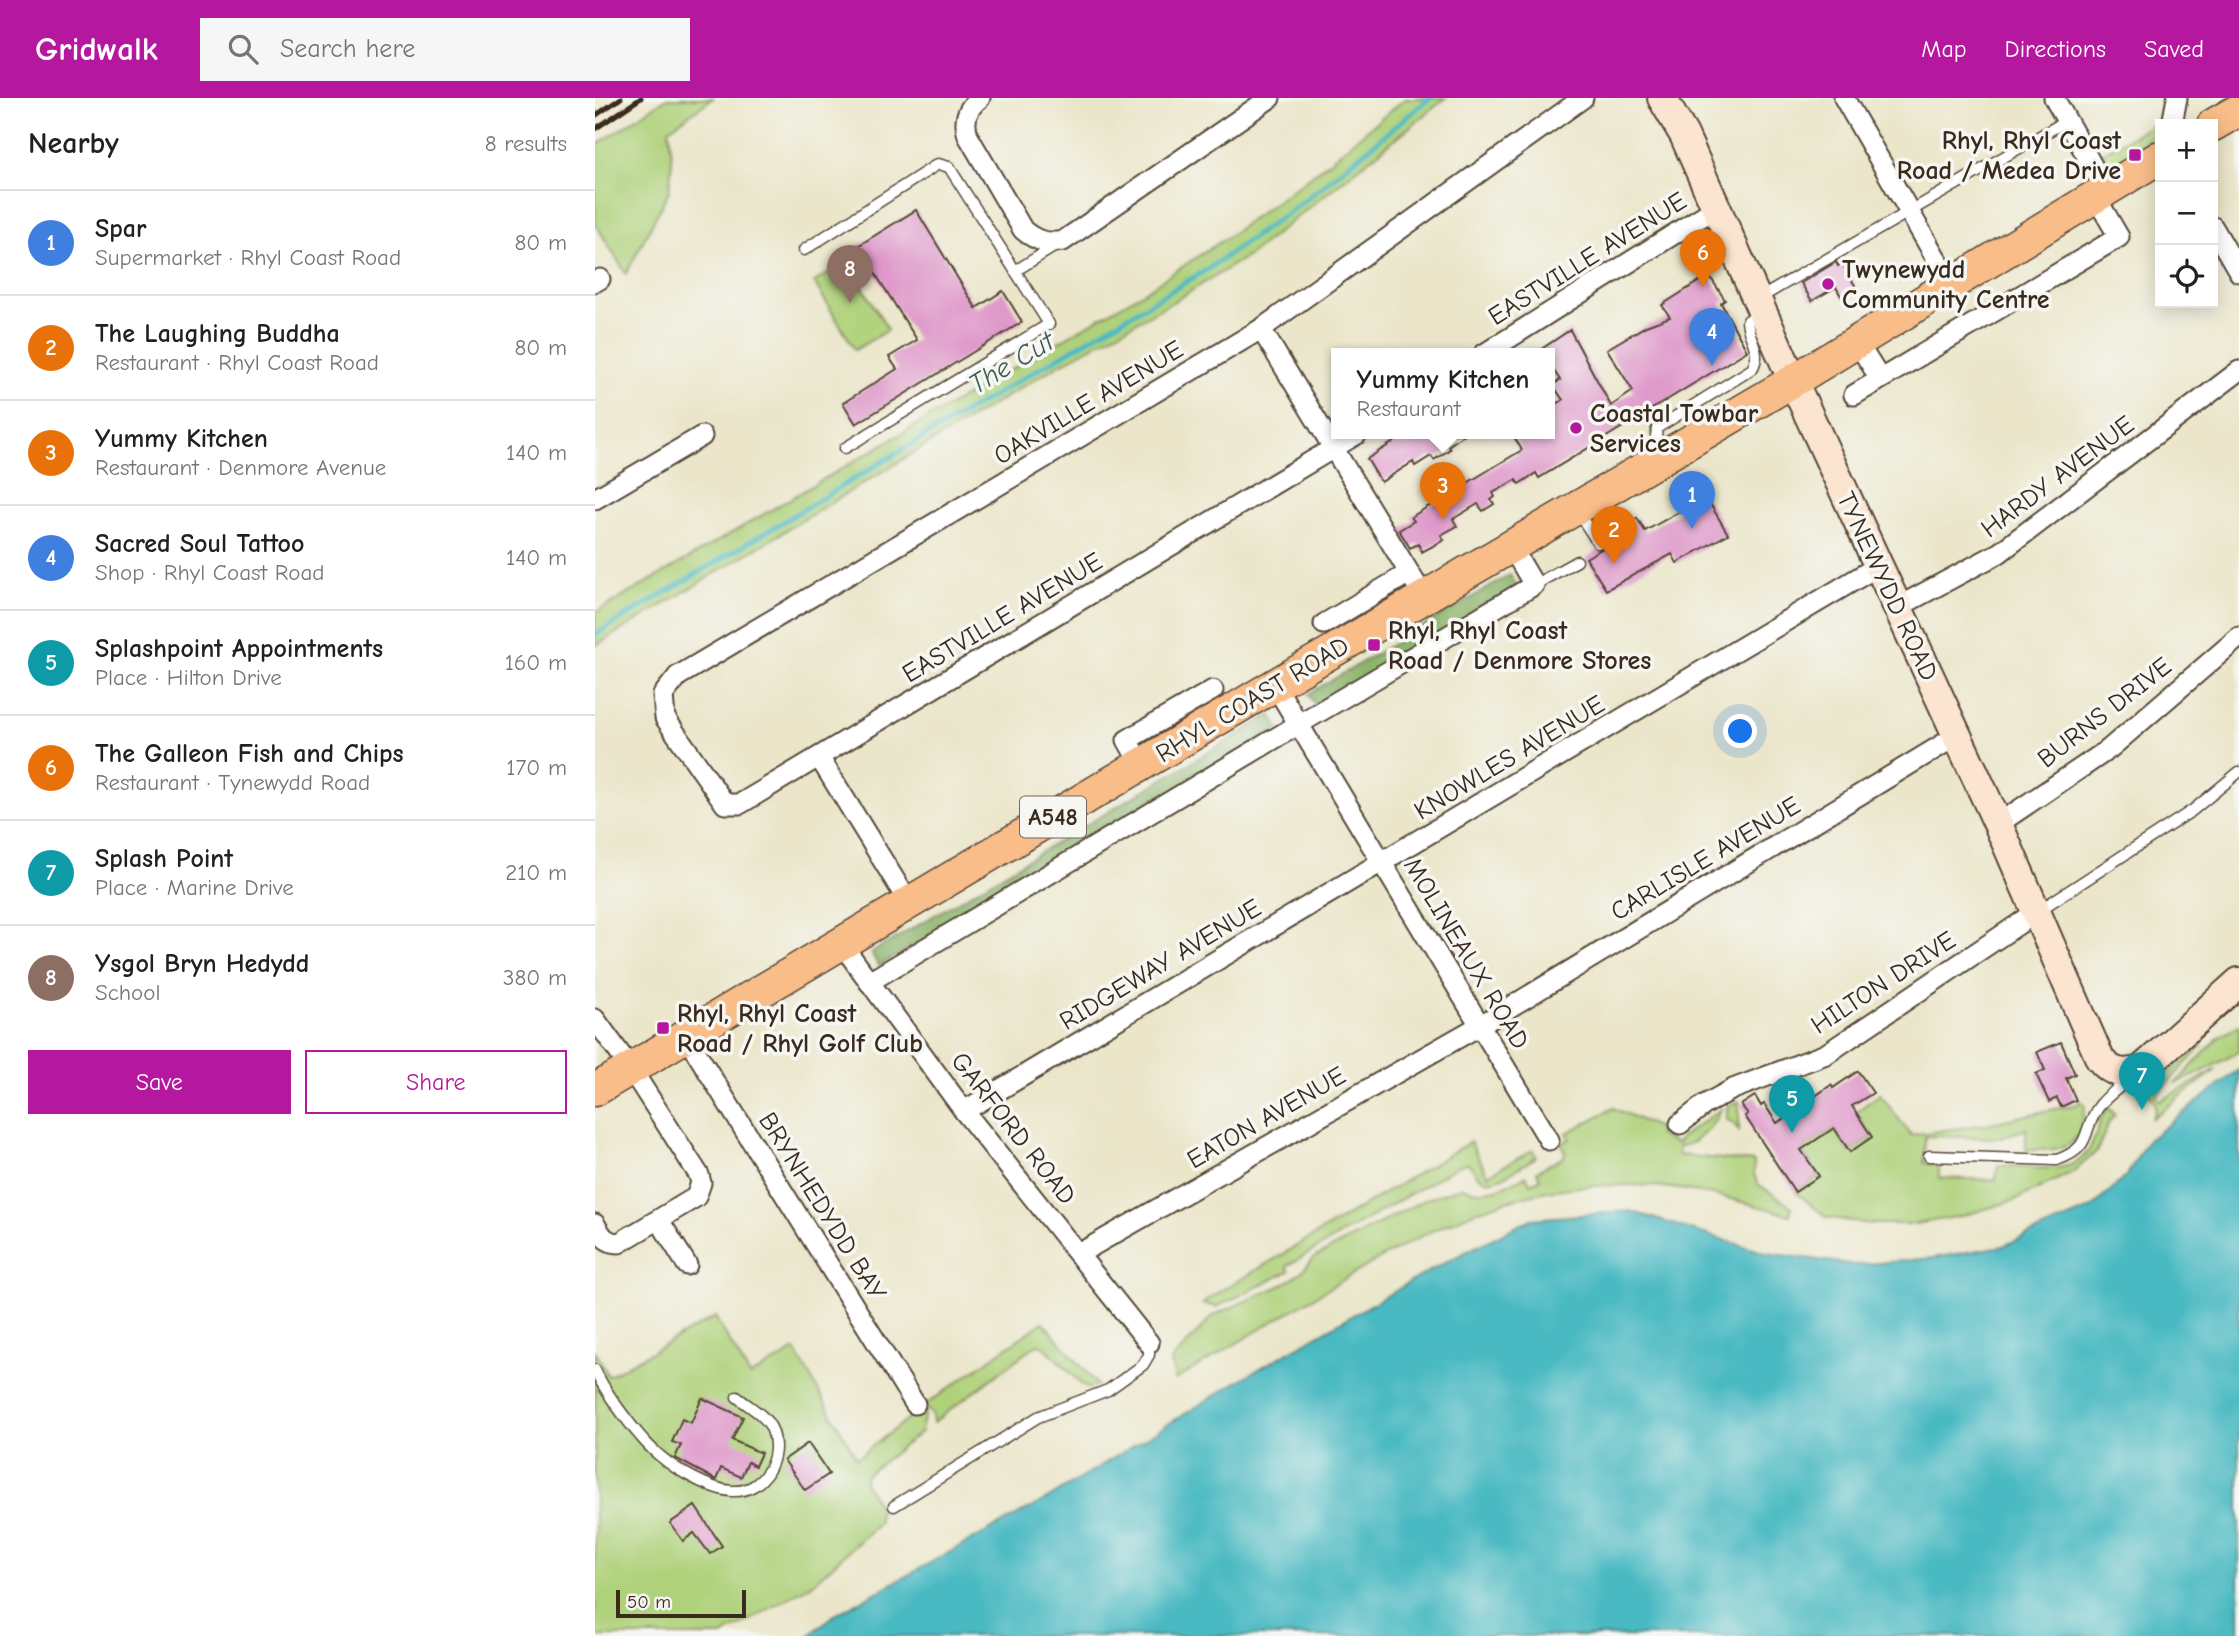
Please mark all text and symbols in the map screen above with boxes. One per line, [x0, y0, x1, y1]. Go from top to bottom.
search box [200, 18, 690, 81]
text: Gridwalk [35, 30, 158, 68]
icon: search [224, 30, 262, 68]
text: Search here [280, 34, 415, 64]
text: Map [1921, 35, 1967, 63]
text: Directions [2005, 35, 2106, 63]
text: Saved [2144, 35, 2204, 63]
map controls [2155, 119, 2218, 308]
button: + [2155, 119, 2218, 182]
text: Nearby [28, 126, 119, 161]
place label: Rhyl, Rhyl Coast Road / Medea Drive [1897, 126, 2121, 186]
text: 8 results [485, 130, 567, 157]
marker: Rhyl, Rhyl Coast Road / Medea Drive [2127, 147, 2143, 163]
button: − [2155, 182, 2218, 245]
street label: EASTVILLE AVENUE [1483, 186, 1692, 332]
text: Spar [95, 214, 146, 244]
text: 1 [46, 229, 56, 256]
text: 80 m [514, 229, 567, 256]
pin: 6 [1680, 229, 1726, 287]
text: Supermarket · Rhyl Coast Road [95, 244, 401, 271]
pin: 8 [827, 245, 873, 303]
button: locate [2155, 245, 2218, 308]
place label: Twynewydd Community Centre [1842, 255, 2050, 315]
marker: Twynewydd Community Centre [1820, 276, 1836, 292]
pin: 4 [1689, 308, 1735, 366]
text: The Laughing Buddha [95, 319, 340, 349]
water label: The Cut [963, 324, 1062, 401]
text: 2 [45, 334, 57, 361]
text: 80 m [514, 334, 567, 361]
street label: OAKVILLE AVENUE [989, 335, 1188, 471]
popup [1331, 348, 1555, 439]
text: Restaurant · Rhyl Coast Road [95, 349, 379, 376]
text: Yummy Kitchen [1357, 365, 1529, 395]
text: Restaurant [1357, 395, 1460, 422]
place label: Coastal Towbar Services [1590, 399, 1759, 459]
street label: HARDY AVENUE [1975, 410, 2140, 544]
marker: Coastal Towbar Services [1568, 420, 1584, 436]
text: Yummy Kitchen [95, 424, 268, 454]
text: 3 [45, 439, 57, 466]
text: 140 m [506, 439, 567, 466]
text: Restaurant · Denmore Avenue [95, 454, 386, 481]
pin: 3 [1420, 462, 1466, 520]
pin: 1 [1669, 471, 1715, 529]
street label: TYNEWYDD ROAD [1830, 487, 1944, 686]
pin: 2 [1591, 506, 1637, 564]
text: Sacred Soul Tattoo [95, 529, 304, 559]
text: 4 [46, 544, 56, 571]
text: 140 m [506, 544, 567, 571]
street label: EASTVILLE AVENUE [897, 546, 1108, 689]
text: Shop · Rhyl Coast Road [95, 559, 325, 586]
place label: Rhyl, Rhyl Coast Road / Denmore Stores [1388, 616, 1651, 676]
street label: RHYL COAST ROAD [1151, 630, 1354, 769]
text: Splashpoint Appointments [95, 634, 383, 664]
marker: Rhyl, Rhyl Coast Road / Denmore Stores [1366, 637, 1382, 653]
text: 5 [45, 649, 57, 676]
text: 160 m [505, 649, 567, 676]
street label: BURNS DRIVE [2032, 651, 2177, 774]
text: Place · Hilton Drive [95, 664, 282, 691]
street label: KNOWLES AVENUE [1409, 689, 1610, 826]
your location [1723, 714, 1757, 748]
text: The Galleon Fish and Chips [95, 739, 404, 769]
text: 6 [45, 754, 57, 781]
text: 170 m [506, 754, 567, 781]
text: Restaurant · Tynewydd Road [95, 769, 370, 796]
street label: CARLISLE AVENUE [1605, 790, 1806, 927]
road number: A548 [1020, 796, 1086, 838]
text: Splash Point [95, 844, 233, 874]
street label: MOLINEAUX ROAD [1397, 853, 1535, 1055]
text: 7 [46, 859, 56, 886]
text: 210 m [505, 859, 567, 886]
text: Place · Marine Drive [95, 874, 294, 901]
street label: RIDGEWAY AVENUE [1054, 893, 1267, 1037]
street label: HILTON DRIVE [1806, 925, 1961, 1041]
text: Ysgol Bryn Hedydd [95, 949, 309, 979]
text: 8 [45, 964, 57, 991]
text: 380 m [503, 964, 567, 991]
text: School [95, 979, 160, 1006]
place label: Rhyl, Rhyl Coast Road / Rhyl Golf Club [677, 999, 923, 1059]
marker: Rhyl, Rhyl Coast Road / Rhyl Golf Club [655, 1020, 671, 1036]
street label: GARFORD ROAD [945, 1047, 1082, 1211]
button: Save [28, 1050, 291, 1114]
button: Share [305, 1050, 567, 1114]
pin: 7 [2119, 1052, 2165, 1110]
street label: EATON AVENUE [1182, 1060, 1351, 1175]
pin: 5 [1769, 1075, 1815, 1133]
street label: BRYNHEDYDD BAY [752, 1107, 892, 1307]
scale bar [616, 1587, 745, 1619]
text: 50 m [627, 1591, 671, 1613]

